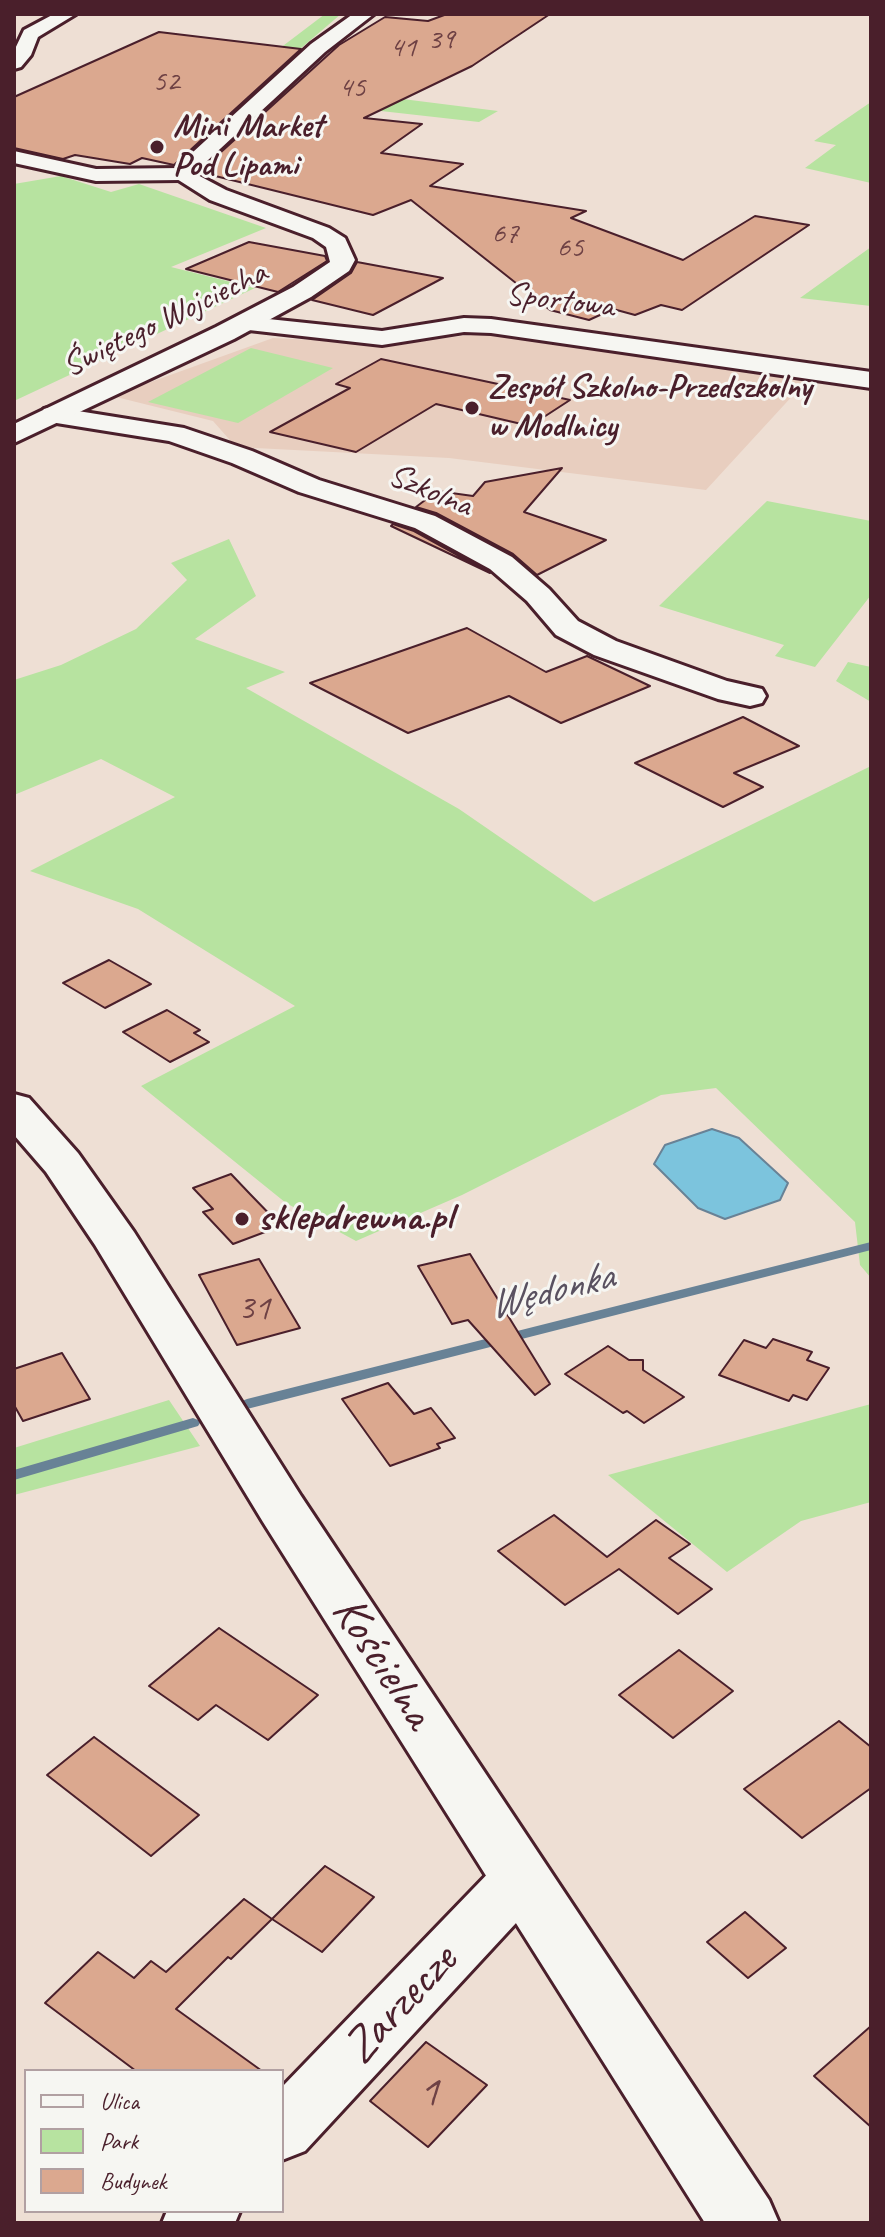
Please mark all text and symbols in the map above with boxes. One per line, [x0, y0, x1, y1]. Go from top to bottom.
house number: 39 [428, 22, 454, 58]
house number: 41 [390, 30, 416, 66]
house number: 52 [153, 64, 179, 100]
house number: 45 [339, 70, 365, 106]
place label: Mini Market Pod Lipami [173, 107, 323, 186]
marker: Mini Market Pod Lipami [148, 138, 166, 156]
house number: 67 [492, 216, 518, 252]
house number: 65 [557, 230, 583, 266]
street label: Świętego Wojciecha [56, 253, 274, 387]
street label: Sportowa [504, 274, 616, 328]
place label: Zespół Szkolno-Przedszkolny w Modlnicy [488, 368, 811, 448]
marker: Zespół Szkolno-Przedszkolny w Modlnicy [463, 399, 481, 417]
street label: Szkolna [382, 455, 478, 527]
place label: sklepdrewna.pl [258, 1195, 452, 1243]
marker: sklepdrewna.pl [233, 1210, 251, 1228]
water label: Wędonka [484, 1252, 618, 1332]
house number: 31 [238, 1288, 270, 1332]
street label: Kościelna [318, 1586, 446, 1740]
street label: Zarzecze [332, 1934, 470, 2076]
house number: 1 [419, 2067, 439, 2119]
legend [24, 2069, 284, 2213]
text: Ulica [100, 2086, 139, 2116]
text: Park [100, 2126, 138, 2156]
text: Budynek [100, 2166, 166, 2196]

